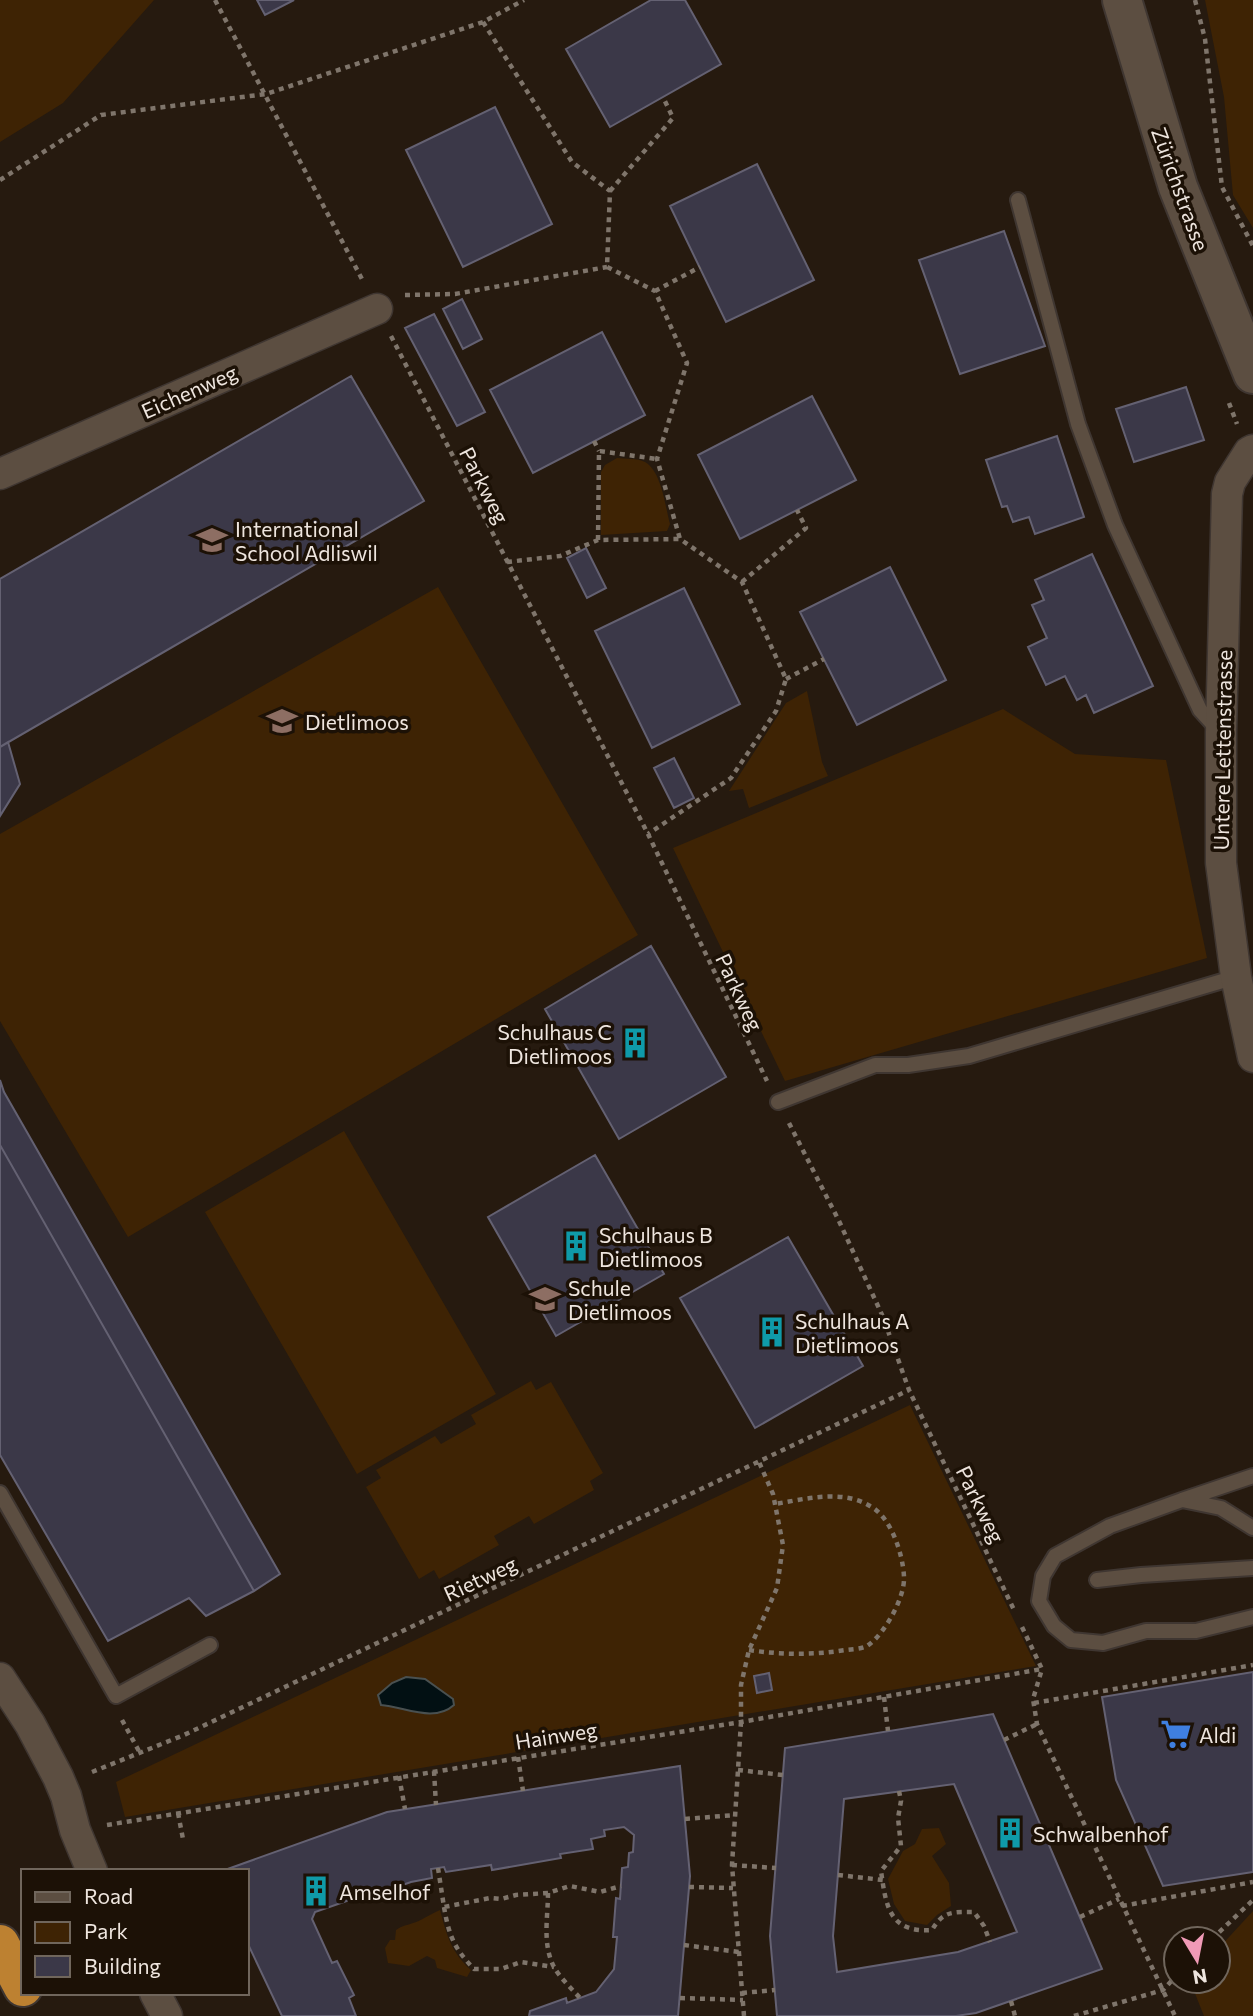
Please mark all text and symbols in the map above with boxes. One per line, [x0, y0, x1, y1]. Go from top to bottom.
street label: Zürichstrasse [1147, 124, 1215, 254]
street label: Eichenweg [137, 359, 241, 423]
street label: Parkweg [455, 442, 515, 528]
place label: International School Adliswil [235, 516, 378, 565]
school or university icon: International School Adliswil [195, 523, 229, 557]
street label: Untere Lettenstrasse [1208, 650, 1236, 850]
school or university icon: Dietlimoos [265, 704, 299, 738]
place label: Dietlimoos [305, 709, 409, 734]
street label: Parkweg [711, 949, 769, 1035]
place label: Schulhaus C Dietlimoos [497, 1019, 612, 1068]
building icon: Schulhaus C Dietlimoos [618, 1026, 652, 1060]
place label: Schulhaus B Dietlimoos [599, 1222, 713, 1271]
building icon: Schulhaus B Dietlimoos [559, 1229, 593, 1263]
place label: Schule Dietlimoos [568, 1275, 672, 1324]
school or university icon: Schule Dietlimoos [528, 1282, 562, 1316]
place label: Schulhaus A Dietlimoos [795, 1308, 910, 1357]
building icon: Schulhaus A Dietlimoos [755, 1315, 789, 1349]
street label: Parkweg [952, 1461, 1010, 1547]
street label: Rietweg [439, 1550, 521, 1606]
street label: Hainweg [513, 1716, 599, 1754]
supermarket icon: Aldi [1159, 1717, 1193, 1751]
place label: Aldi [1199, 1722, 1236, 1747]
building icon: Schwalbenhof [993, 1816, 1027, 1850]
place label: Schwalbenhof [1033, 1821, 1169, 1846]
legend [21, 1869, 248, 1995]
building icon: Amselhof [299, 1874, 333, 1908]
place label: Amselhof [339, 1879, 431, 1904]
text: Road [84, 1883, 133, 1908]
text: Park [84, 1918, 128, 1943]
north arrow [1162, 1925, 1232, 1995]
text: Building [84, 1953, 161, 1978]
text: N [1191, 1965, 1209, 1990]

